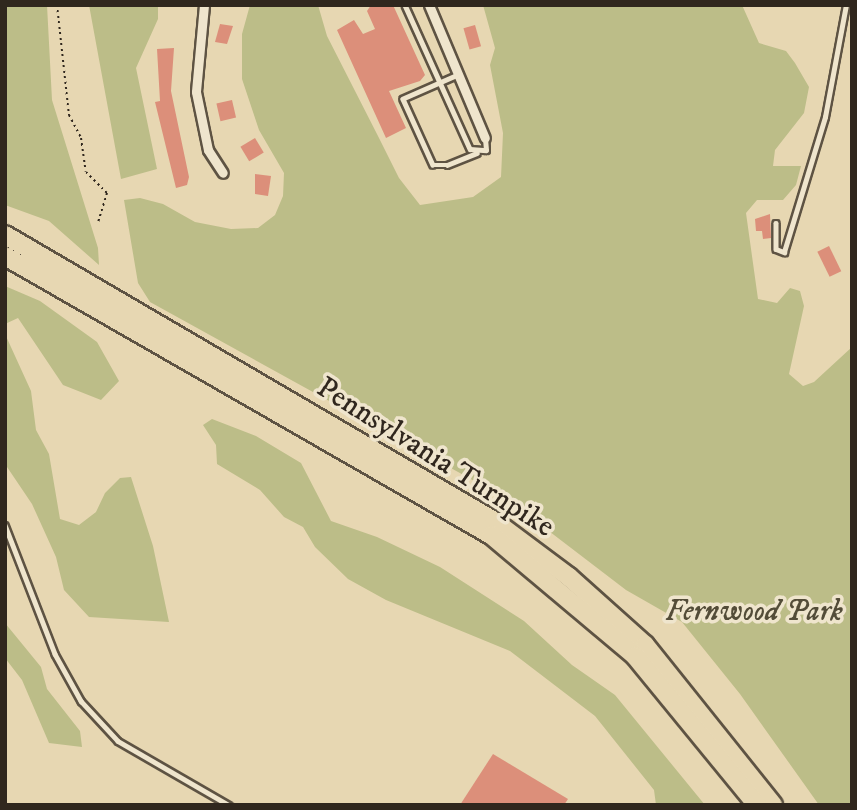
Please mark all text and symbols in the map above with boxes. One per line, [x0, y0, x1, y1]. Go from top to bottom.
street label: Pennsylvania Turnpike [310, 370, 560, 546]
park label: Fernwood Park [665, 594, 843, 630]

